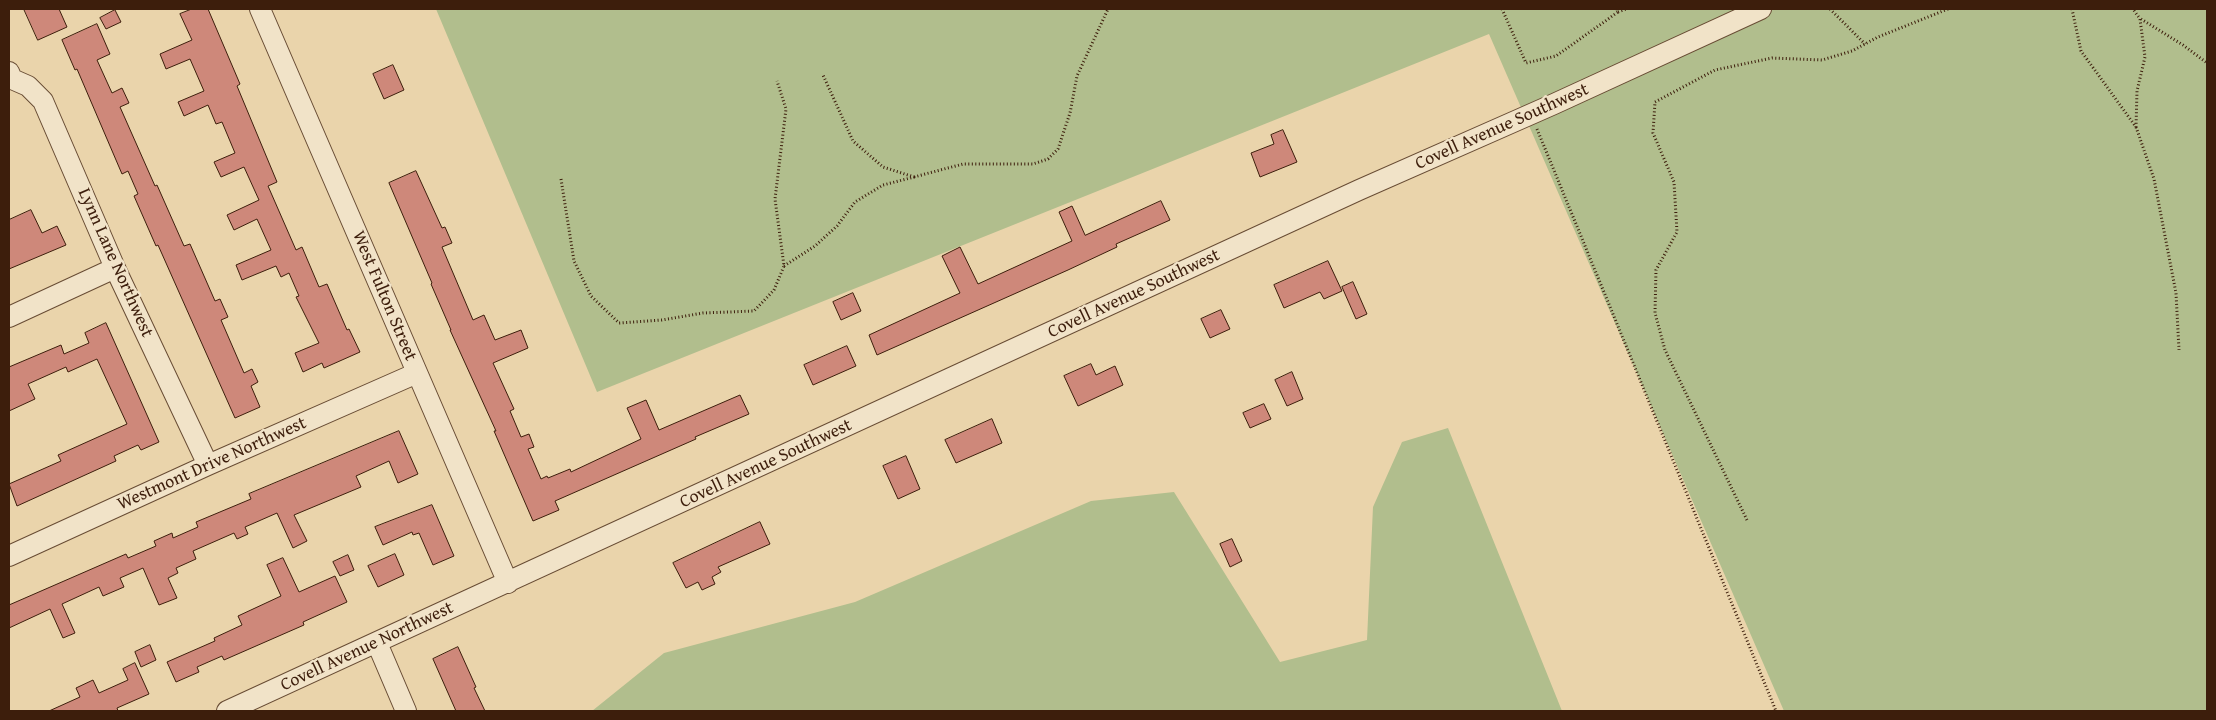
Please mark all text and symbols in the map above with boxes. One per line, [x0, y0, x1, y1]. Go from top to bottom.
street label: Covell Avenue Southwest [1412, 79, 1592, 175]
street label: Lynn Lane Northwest [72, 185, 158, 341]
street label: West Fulton Street [347, 228, 421, 364]
street label: Covell Avenue Southwest [1044, 245, 1224, 343]
street label: Westmont Drive Northwest [114, 413, 310, 515]
street label: Covell Avenue Southwest [676, 415, 856, 513]
street label: Covell Avenue Northwest [277, 597, 457, 697]

